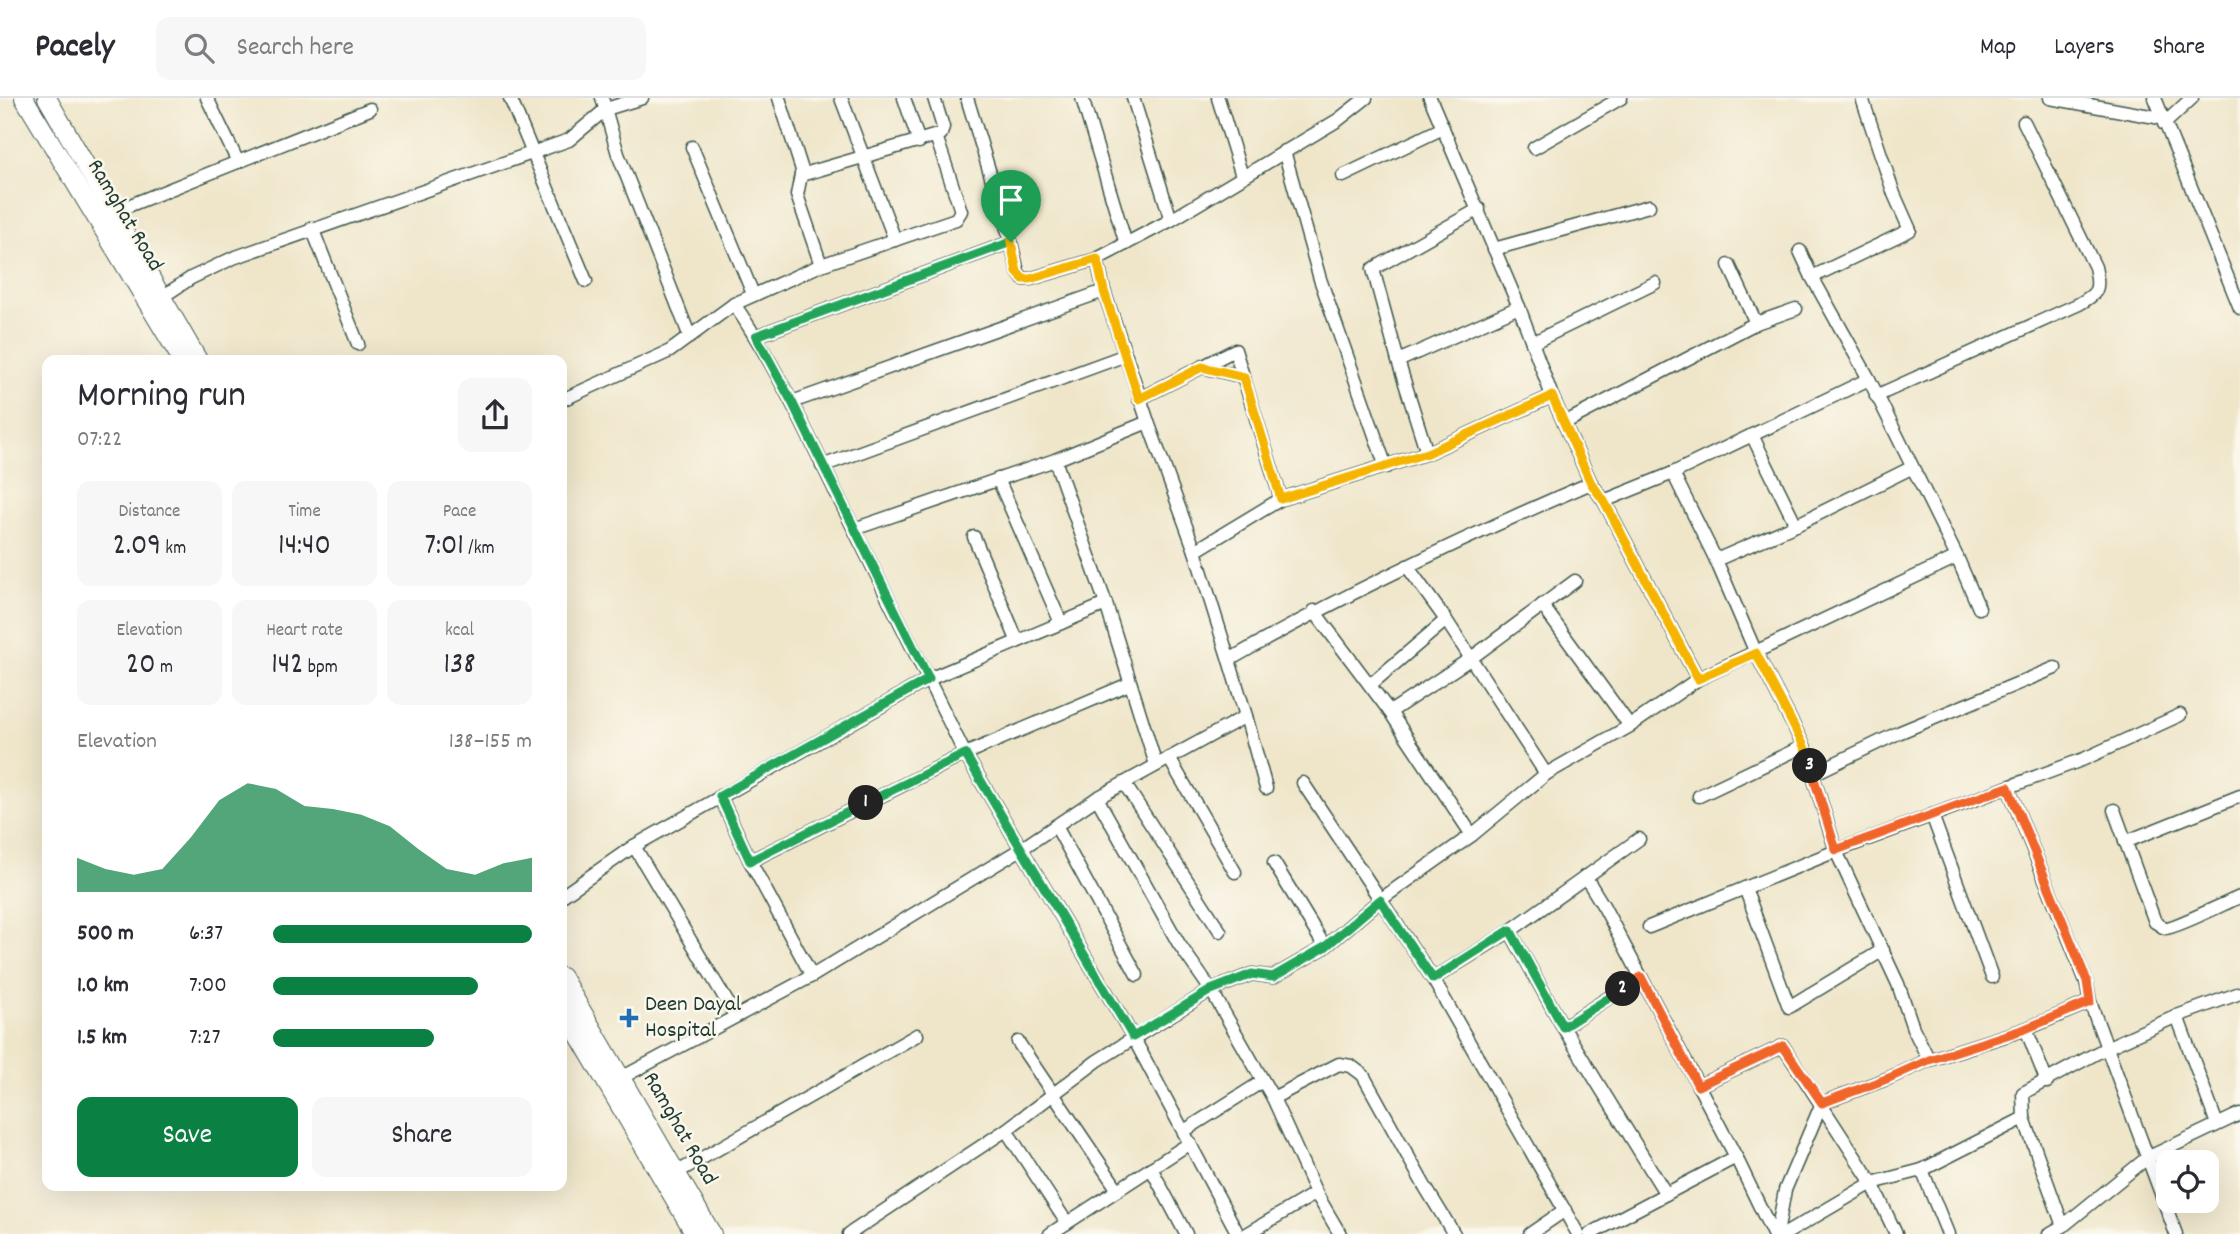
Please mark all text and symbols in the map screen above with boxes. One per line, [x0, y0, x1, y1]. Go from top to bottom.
search box [156, 17, 646, 80]
text: Pacely [35, 25, 114, 72]
icon: search [180, 29, 218, 67]
text: Search here [236, 30, 354, 67]
text: Map [1980, 31, 2016, 65]
text: Layers [2054, 31, 2115, 65]
text: Share [2153, 31, 2205, 65]
street label: Ramghat Road [77, 154, 171, 278]
pin [981, 170, 1041, 242]
icon: arrive [992, 181, 1030, 219]
text: Morning run [77, 370, 246, 425]
button: share [458, 378, 532, 452]
text: 07:22 [77, 424, 122, 457]
text: Distance [119, 499, 180, 526]
text: Time [288, 499, 321, 526]
text: Pace [443, 499, 476, 526]
text: 2.09 [113, 526, 161, 569]
text: 14:40 [278, 526, 331, 569]
text: 7:01 [425, 526, 464, 569]
text: km [161, 536, 186, 563]
text: /km [464, 536, 495, 563]
text: Elevation [116, 618, 183, 645]
text: Heart rate [266, 618, 343, 645]
text: kcal [445, 618, 474, 645]
text: 20 [126, 645, 156, 688]
text: 142 [271, 645, 303, 688]
text: 138 [444, 645, 475, 688]
text: m [156, 655, 173, 682]
text: bpm [303, 655, 338, 682]
text: Elevation [77, 726, 157, 759]
text: 138–155 m [449, 726, 532, 759]
pin: 3 [1792, 748, 1828, 784]
text: 3 [1805, 752, 1814, 779]
pin: 1 [848, 786, 884, 820]
text: 1 [863, 789, 868, 816]
text: 500 m [77, 918, 134, 951]
text: 6:37 [189, 918, 223, 951]
text: 1.0 km [77, 970, 129, 1003]
text: 7:00 [189, 970, 227, 1003]
pin: 2 [1606, 972, 1640, 1006]
text: 2 [1618, 975, 1627, 1002]
place label: Deen Dayal Hospital [645, 989, 742, 1048]
marker: Deen Dayal Hospital [619, 1008, 639, 1028]
text: 1.5 km [77, 1022, 127, 1055]
text: 7:27 [189, 1022, 221, 1055]
street label: Ramghat Road [633, 1066, 725, 1192]
button: Save [77, 1097, 298, 1177]
button: Share [312, 1097, 532, 1177]
map controls [2156, 1150, 2219, 1213]
button: locate [2156, 1150, 2219, 1213]

